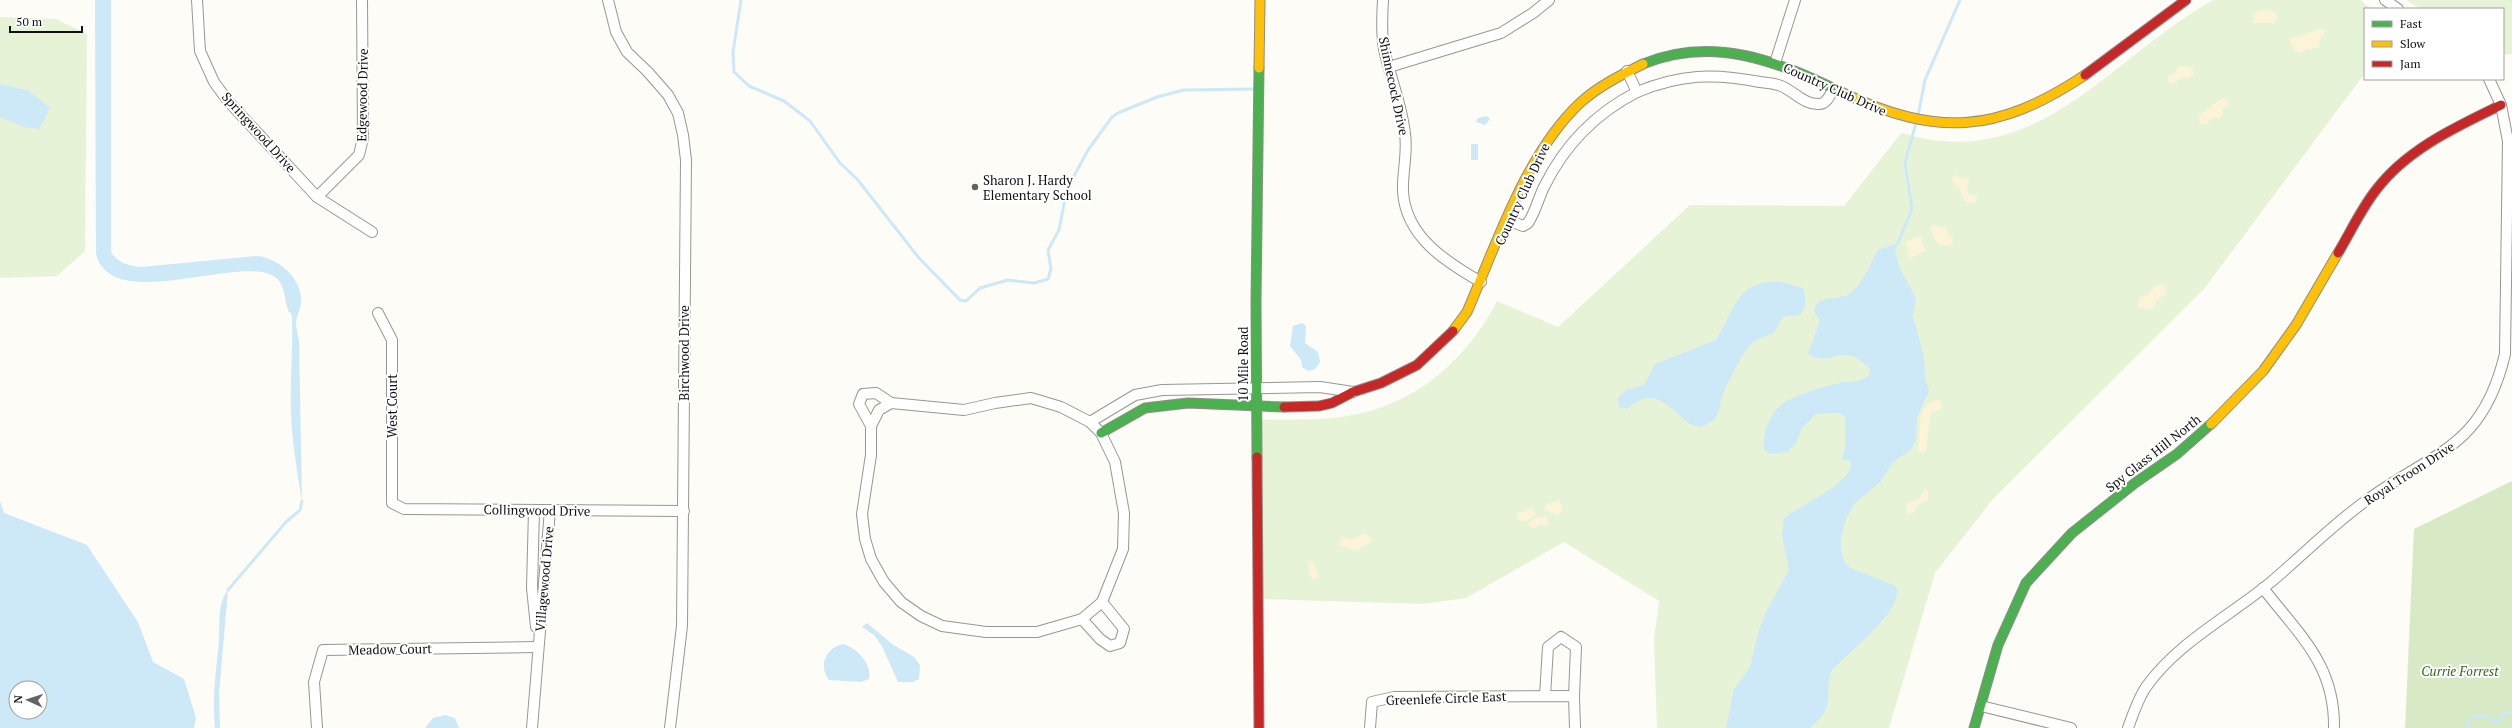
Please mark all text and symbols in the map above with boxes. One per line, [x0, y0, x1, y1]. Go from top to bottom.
scale bar [10, 8, 82, 34]
legend [2364, 8, 2504, 80]
text: 50 m [16, 14, 43, 29]
text: Fast [2400, 16, 2423, 31]
street label: Shinnecock Drive [1375, 35, 1413, 137]
text: Slow [2400, 36, 2426, 51]
street label: Edgewood Drive [352, 48, 372, 142]
text: Jam [2400, 56, 2421, 71]
street label: Country Club Drive [1781, 58, 1889, 120]
street label: Springwood Drive [218, 88, 300, 176]
street label: Country Club Drive [1490, 140, 1554, 248]
place label: Sharon J. Hardy Elementary School [983, 171, 1092, 204]
marker: Sharon J. Hardy Elementary School [970, 182, 980, 192]
street label: Birchwood Drive [675, 305, 693, 401]
street label: 10 Mile Road [1234, 327, 1252, 401]
street label: West Court [383, 374, 401, 438]
street label: Spy Glass Hill North [2102, 410, 2205, 496]
street label: Royal Troon Drive [2360, 437, 2458, 509]
street label: Collingwood Drive [484, 500, 590, 520]
street label: Villagewood Drive [530, 526, 558, 632]
street label: Meadow Court [348, 639, 432, 659]
park label: Currie Forrest [2421, 662, 2499, 680]
north arrow [8, 680, 48, 720]
street label: Greenlefe Circle East [1385, 687, 1507, 709]
text: N [11, 694, 25, 704]

